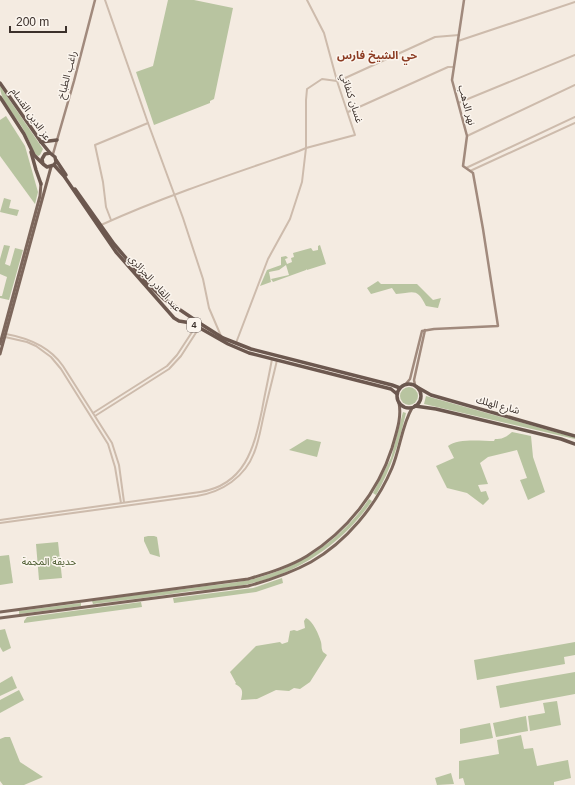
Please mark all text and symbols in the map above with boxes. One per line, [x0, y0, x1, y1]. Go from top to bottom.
scale bar [10, 8, 66, 34]
text: 200 m [16, 15, 49, 29]
street label: راغب الطباخ [55, 49, 81, 101]
district label: حي الشيخ فارس [337, 49, 417, 65]
street label: غسان كنفاتي [337, 72, 365, 125]
street label: نهر الدهب [455, 84, 478, 127]
street label: عز الدين القسام [6, 86, 53, 144]
street label: عبد القادر الجزائري [125, 252, 183, 315]
road number: 4 [187, 318, 201, 332]
street label: شارع الهلك [475, 394, 521, 418]
park label: حديقة المجمة [22, 556, 76, 567]

